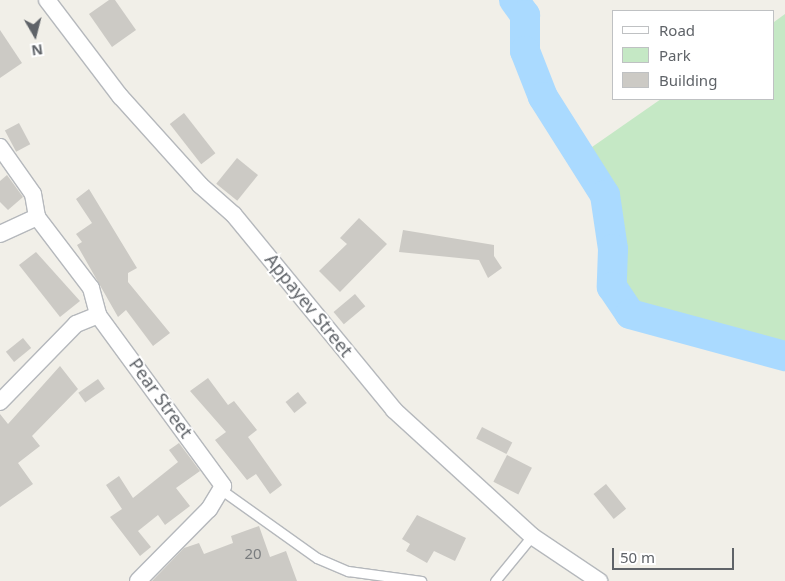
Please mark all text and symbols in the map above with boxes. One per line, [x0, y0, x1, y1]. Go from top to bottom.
north arrow [10, 10, 60, 60]
legend [612, 10, 775, 100]
text: Road [659, 20, 695, 40]
text: N [30, 40, 44, 61]
text: Park [659, 45, 691, 65]
text: Building [659, 70, 717, 90]
street label: Appayev Street [261, 249, 357, 361]
street label: Pear Street [125, 354, 197, 442]
scale bar [615, 538, 738, 570]
house number: 20 [244, 545, 262, 563]
text: 50 m [620, 547, 655, 567]

